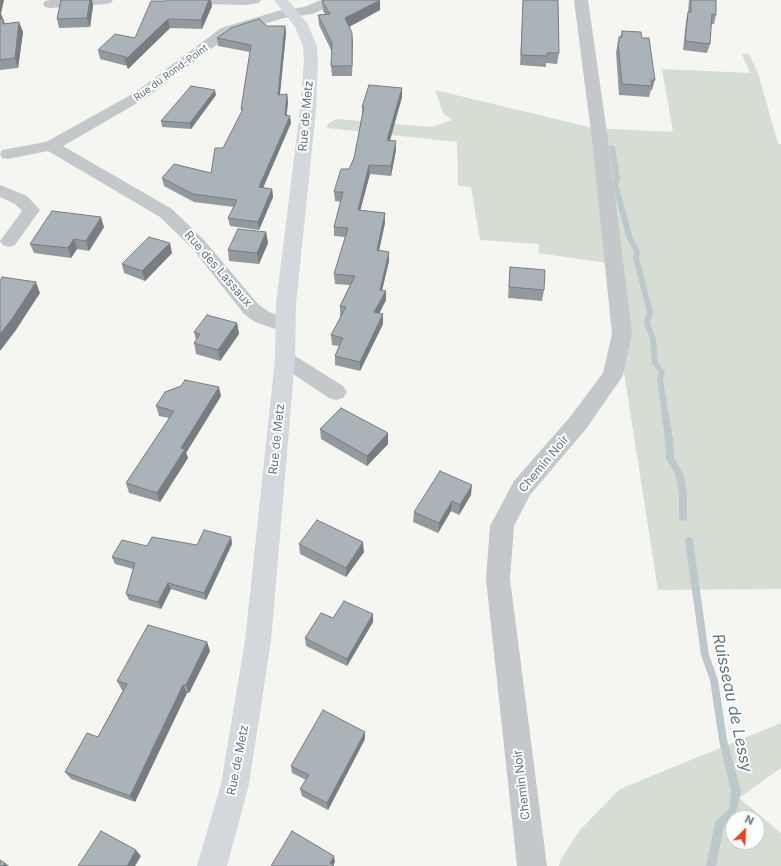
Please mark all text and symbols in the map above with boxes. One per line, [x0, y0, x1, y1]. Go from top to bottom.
street label: Rue du Rond-Point [132, 42, 210, 104]
street label: Rue de Metz [296, 80, 316, 152]
street label: Rue des Lassaux [181, 228, 255, 310]
street label: Rue de Metz [266, 403, 288, 475]
street label: Chemin Noir [516, 432, 572, 496]
water label: Ruisseau de Lessy [708, 632, 756, 774]
street label: Rue de Metz [224, 724, 252, 796]
street label: Chemin Noir [511, 749, 533, 821]
north arrow [725, 810, 765, 850]
text: N [743, 812, 756, 828]

